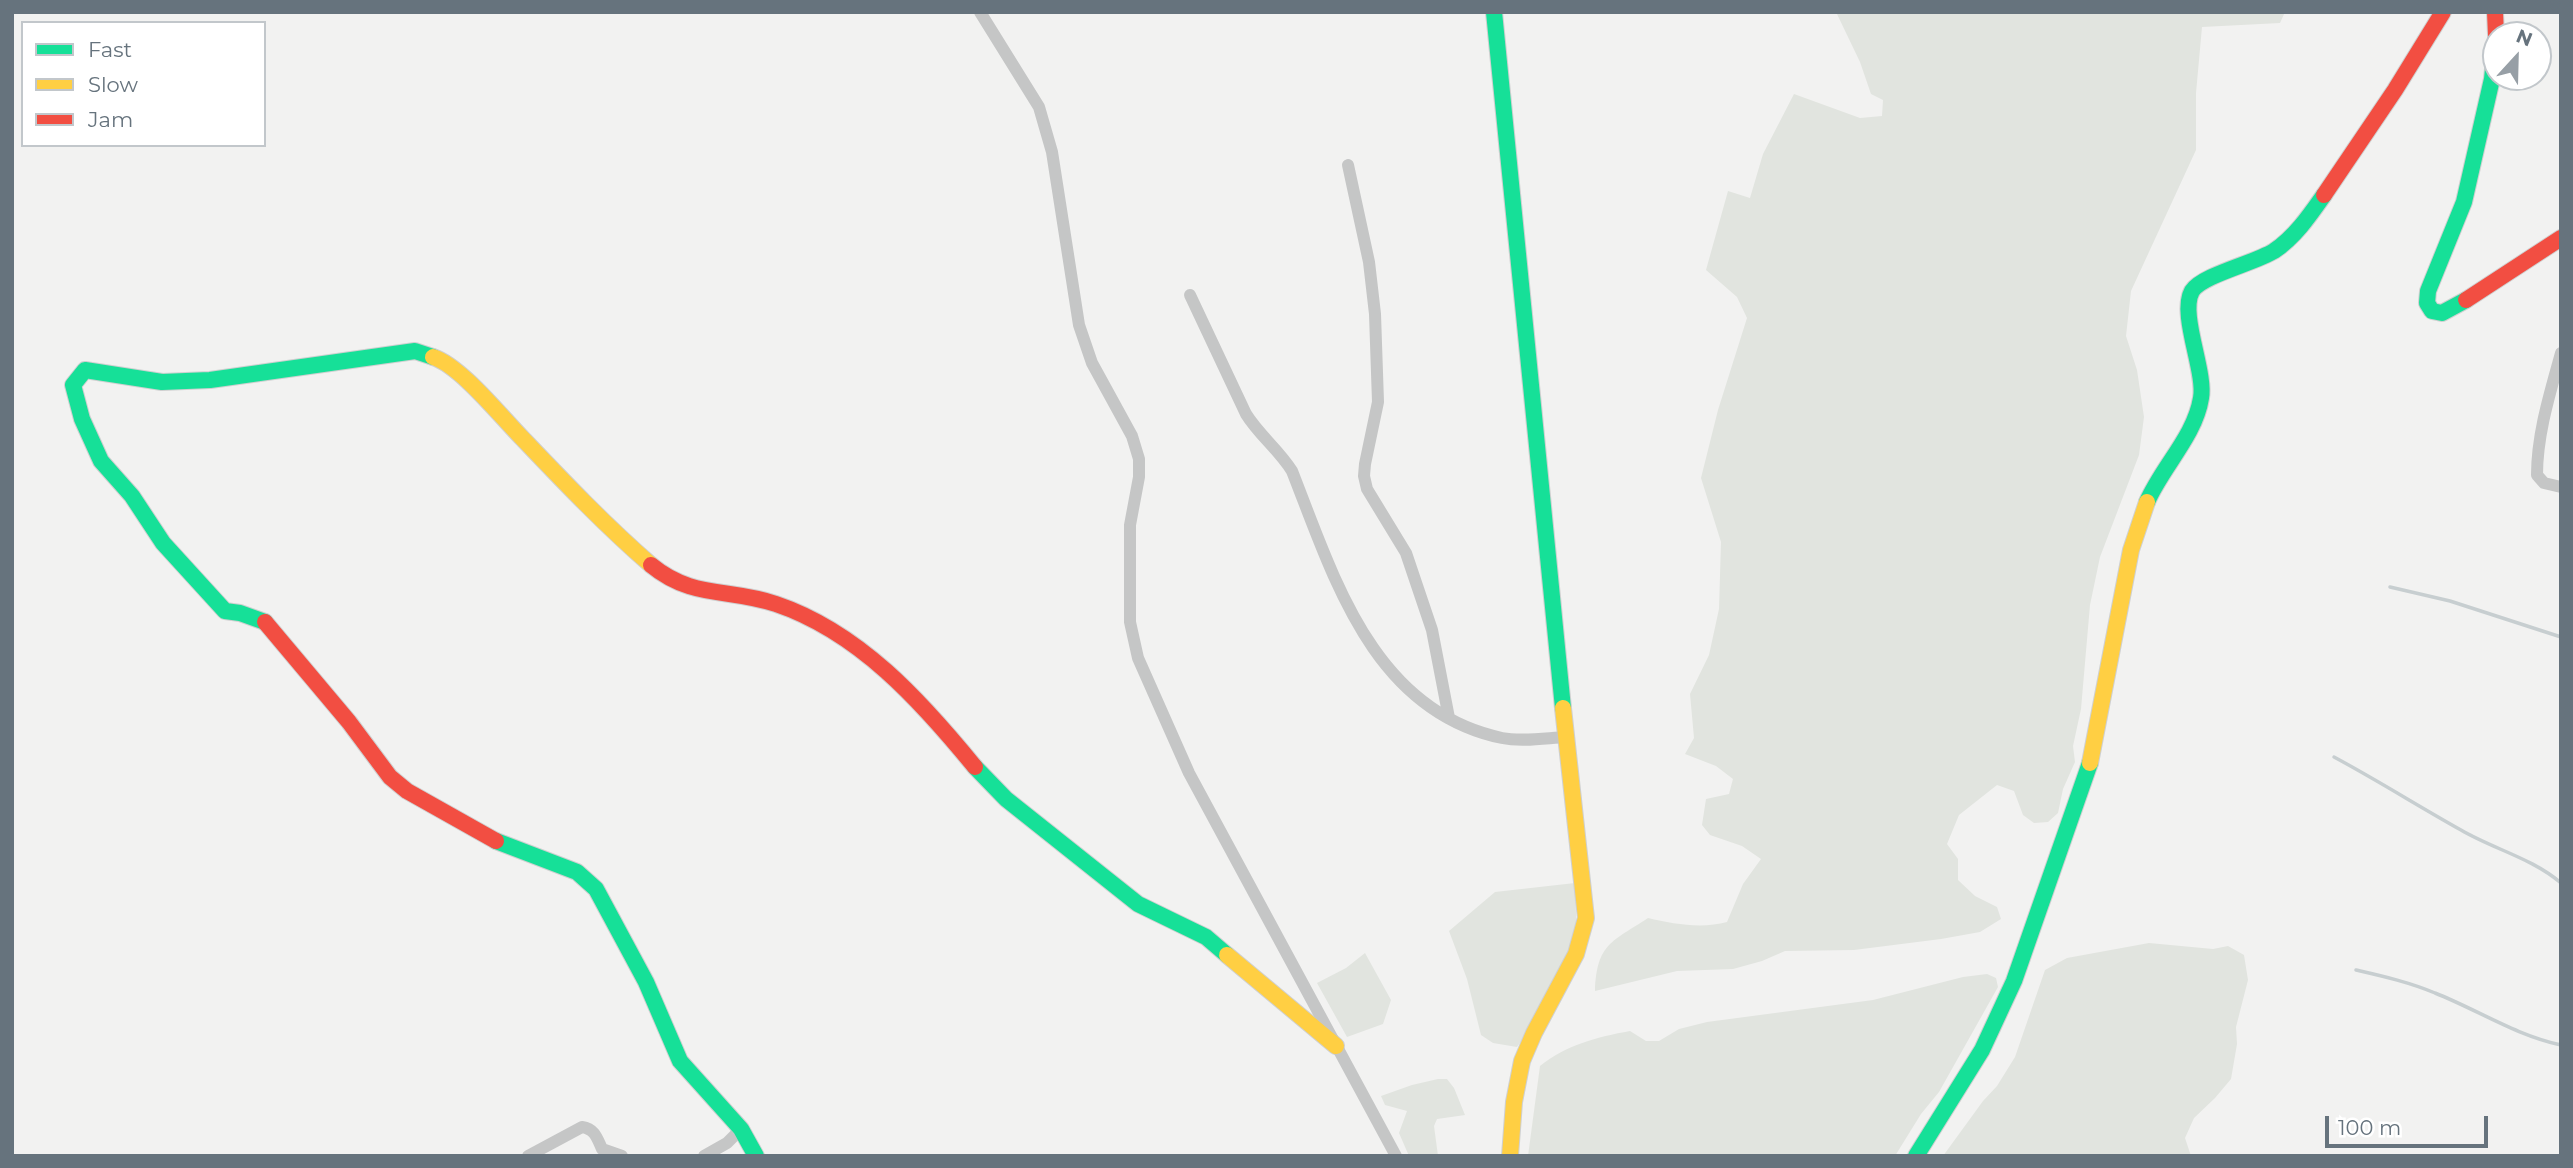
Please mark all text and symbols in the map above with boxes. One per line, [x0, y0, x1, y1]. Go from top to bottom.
legend [21, 21, 266, 147]
north arrow [2482, 21, 2552, 91]
text: N [2513, 24, 2536, 51]
text: Fast [88, 37, 132, 62]
text: Slow [88, 72, 138, 97]
text: Jam [88, 107, 133, 132]
scale bar [2328, 1102, 2491, 1146]
text: 100 m [2338, 1115, 2401, 1140]

